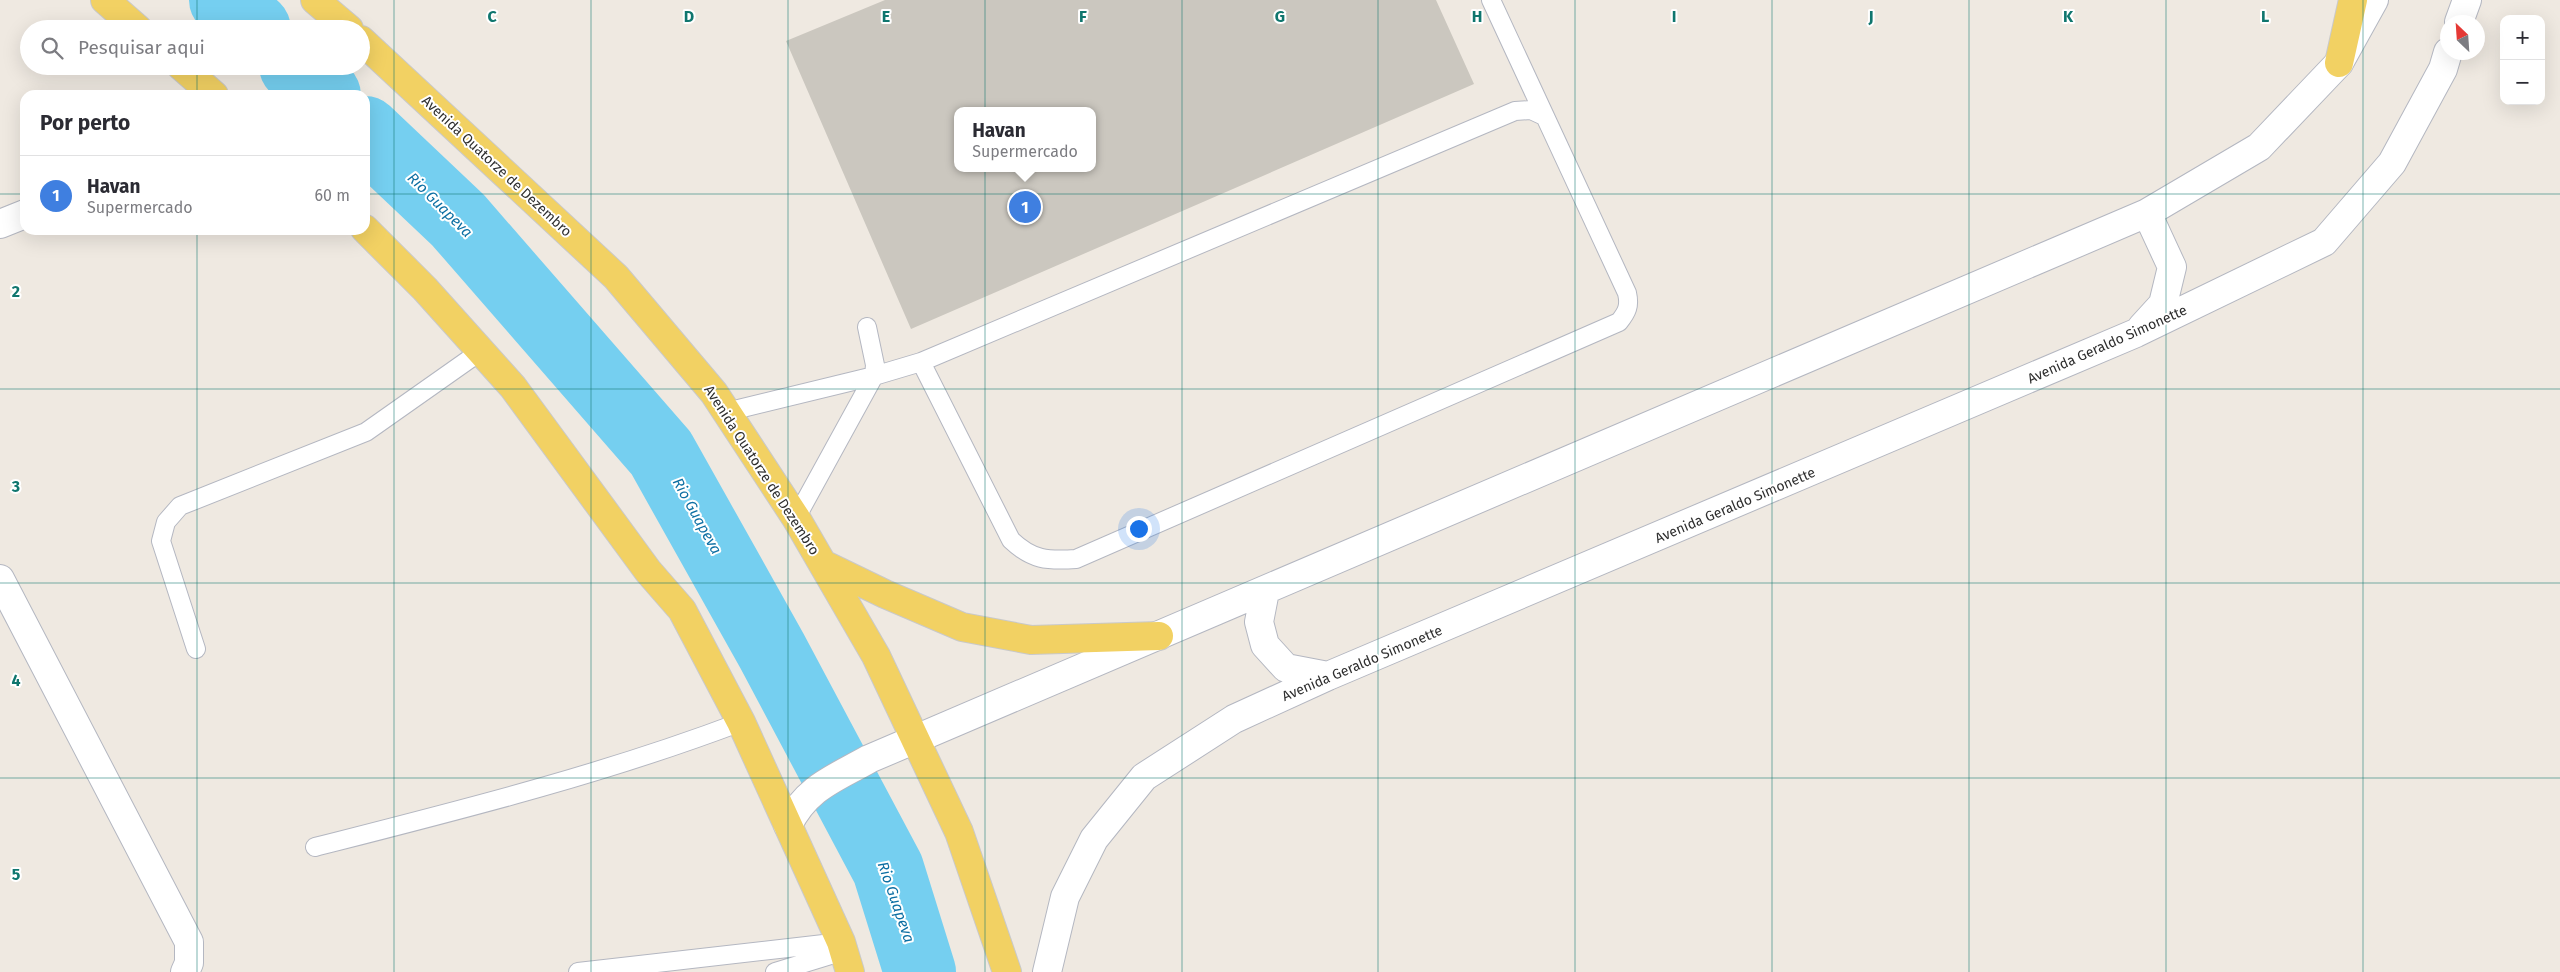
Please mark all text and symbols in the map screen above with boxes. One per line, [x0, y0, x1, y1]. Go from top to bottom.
text: C [487, 7, 497, 26]
text: D [684, 7, 694, 26]
text: E [882, 7, 890, 26]
text: F [1079, 7, 1087, 26]
text: G [1275, 7, 1285, 26]
text: H [1472, 7, 1482, 26]
text: I [1672, 7, 1676, 26]
text: J [1867, 7, 1874, 26]
text: K [2063, 7, 2074, 26]
text: L [2261, 7, 2269, 26]
north arrow [2440, 15, 2485, 60]
map controls [2500, 15, 2545, 105]
button: + [2500, 15, 2545, 60]
search box [20, 20, 370, 75]
icon: search [38, 34, 66, 62]
text: Pesquisar aqui [78, 36, 205, 59]
button: − [2500, 60, 2545, 105]
street label: Avenida Quatorze de Dezembro [418, 92, 575, 240]
popup [954, 107, 1096, 172]
text: Por perto [40, 110, 130, 136]
text: Havan [972, 119, 1026, 142]
text: Supermercado [972, 142, 1078, 161]
water label: Rio Guapeva [404, 169, 476, 241]
text: Havan [87, 175, 141, 198]
text: 1 [52, 186, 60, 205]
text: 60 m [315, 186, 350, 205]
pin: 1 [1009, 188, 1041, 226]
text: Supermercado [87, 198, 193, 217]
text: 2 [12, 282, 20, 301]
street label: Avenida Geraldo Simonette [2025, 302, 2189, 387]
street label: Avenida Quatorze de Dezembro [700, 382, 823, 558]
street label: Avenida Geraldo Simonette [1652, 464, 1818, 547]
water label: Rio Guapeva [669, 475, 725, 557]
text: 3 [11, 477, 20, 496]
your location [1126, 516, 1152, 542]
street label: Avenida Geraldo Simonette [1279, 622, 1445, 705]
text: 4 [11, 671, 21, 690]
water label: Rio Guapeva [874, 859, 918, 945]
text: 5 [12, 865, 21, 884]

